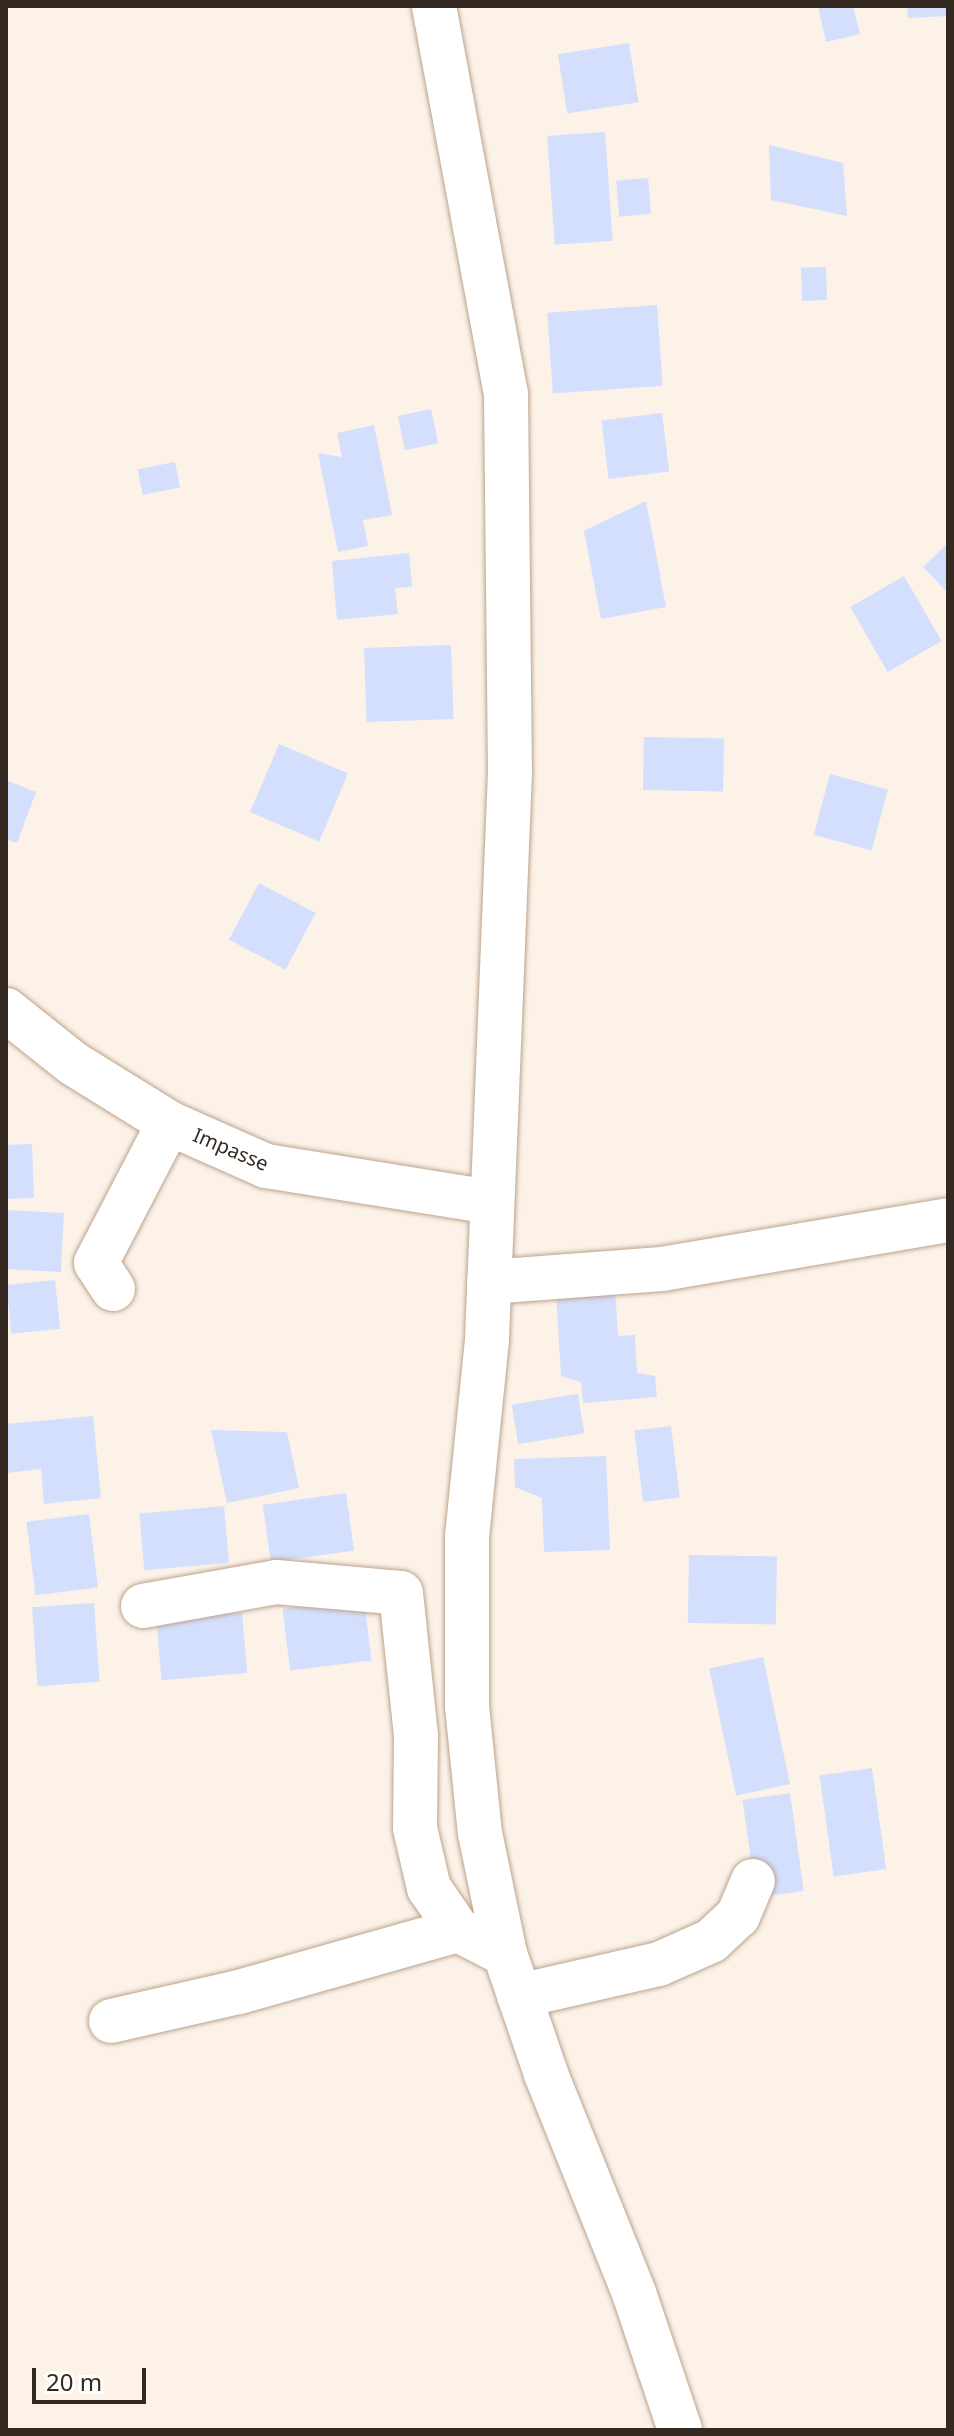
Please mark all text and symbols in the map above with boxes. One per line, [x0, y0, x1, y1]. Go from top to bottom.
street label: Impasse [190, 1122, 272, 1176]
scale bar [36, 2352, 150, 2402]
text: 20 m [46, 2365, 102, 2398]

